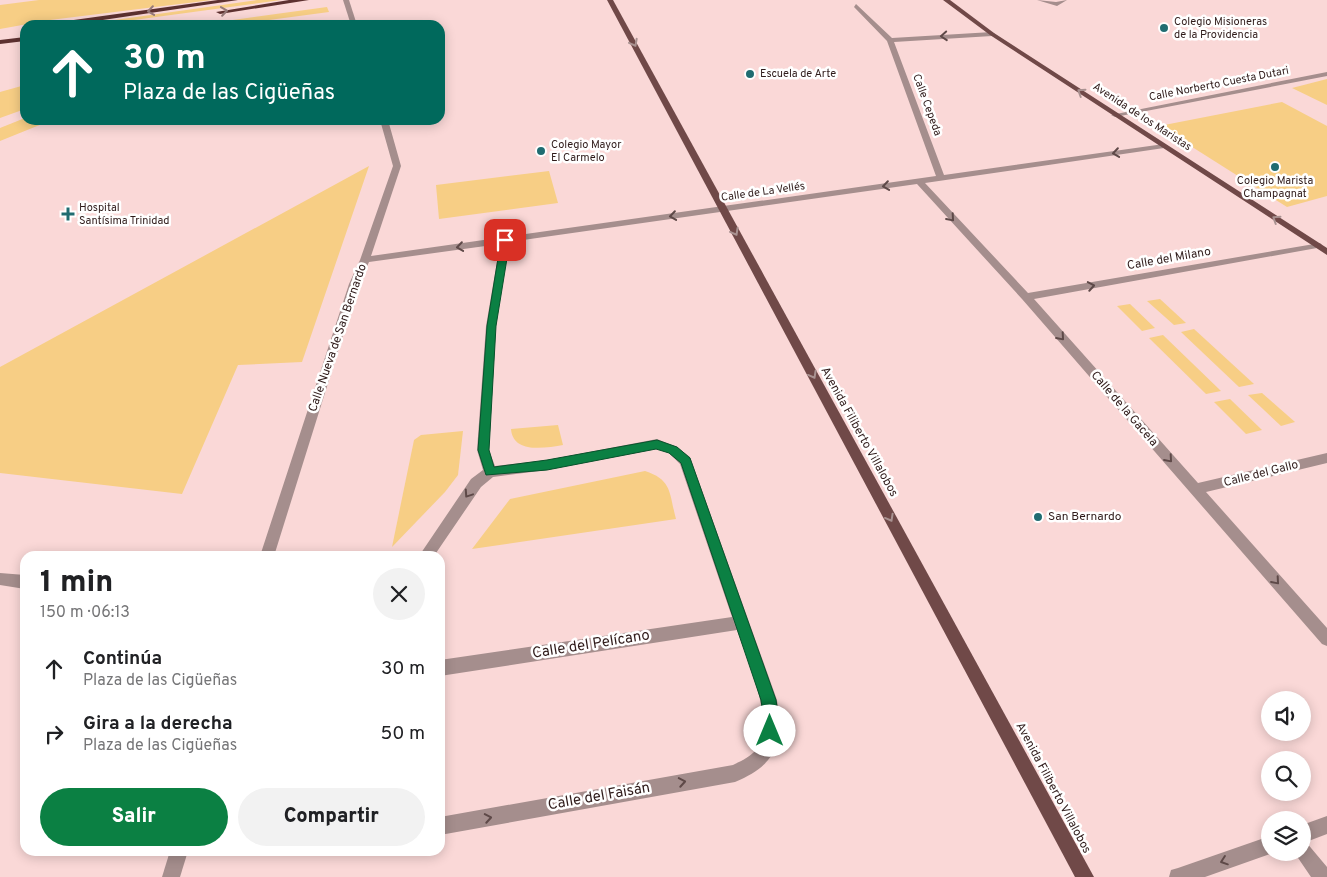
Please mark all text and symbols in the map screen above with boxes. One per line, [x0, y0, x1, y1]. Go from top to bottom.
one-way arrow [147, 6, 155, 16]
one-way arrow [221, 6, 229, 17]
place label: Colegio Misioneras de la Providencia [1174, 15, 1267, 42]
marker: Colegio Misioneras de la Providencia [1158, 22, 1170, 34]
one-way arrow [939, 31, 947, 42]
text: 30 m [123, 37, 206, 81]
one-way arrow [627, 37, 637, 46]
icon: ahead [40, 40, 105, 105]
street label: Calle Norberto Cuesta Dutari [1148, 64, 1290, 104]
place label: Escuela de Arte [760, 67, 836, 81]
marker: Escuela de Arte [744, 68, 756, 80]
street label: Calle Cepeda [909, 72, 945, 138]
text: Plaza de las Cigüeñas [123, 80, 335, 107]
street label: Avenida de los Maristas [1090, 80, 1194, 154]
one-way arrow [1077, 89, 1086, 98]
place label: Colegio Mayor El Carmelo [551, 138, 622, 165]
marker: Colegio Mayor El Carmelo [535, 145, 547, 157]
one-way arrow [1112, 148, 1120, 158]
marker: Colegio Marista Champagnat [1269, 161, 1281, 173]
place label: Colegio Marista Champagnat [1237, 174, 1313, 201]
street label: Calle de La Vellés [720, 179, 806, 205]
one-way arrow [881, 180, 889, 191]
place label: Hospital Santísima Trinidad [79, 201, 170, 228]
marker: Hospital Santísima Trinidad [61, 207, 75, 221]
one-way arrow [669, 211, 677, 221]
one-way arrow [945, 212, 954, 221]
one-way arrow [1272, 215, 1281, 225]
pin [484, 219, 526, 261]
icon: arrive [491, 226, 519, 254]
one-way arrow [729, 227, 739, 236]
one-way arrow [456, 241, 464, 252]
street label: Calle del Milano [1126, 244, 1212, 274]
street label: Calle Nueva de San Bernardo [305, 262, 371, 414]
one-way arrow [1086, 281, 1095, 291]
one-way arrow [1055, 332, 1064, 341]
street label: Avenida Filiberto Villalobos [817, 364, 901, 500]
street label: Calle de la Gacela [1087, 368, 1161, 450]
one-way arrow [807, 370, 817, 379]
one-way arrow [1163, 454, 1172, 463]
street label: Calle del Gallo [1222, 457, 1300, 491]
one-way arrow [465, 488, 474, 498]
place label: San Bernardo [1048, 509, 1122, 525]
marker: San Bernardo [1032, 511, 1044, 523]
one-way arrow [884, 512, 894, 521]
text: 1 min [40, 565, 113, 602]
button: close [373, 568, 425, 620]
one-way arrow [1270, 576, 1279, 585]
text: 150 m · 06:13 [40, 603, 130, 623]
street label: Calle del Pelícano [531, 626, 651, 664]
text: Continúa [83, 647, 162, 671]
icon: ahead [40, 655, 68, 683]
text: 30 m [381, 657, 425, 681]
text: Plaza de las Cigüeñas [83, 671, 237, 691]
map controls [1261, 691, 1311, 861]
button: sound [1261, 691, 1311, 741]
position arrow [743, 704, 795, 756]
text: Gira a la derecha [83, 712, 233, 736]
icon: right [40, 720, 68, 748]
street label: Avenida Filiberto Villalobos [1012, 720, 1094, 856]
text: 50 m [380, 722, 425, 746]
text: Plaza de las Cigüeñas [83, 736, 237, 756]
button: search [1261, 751, 1311, 801]
one-way arrow [678, 778, 687, 788]
street label: Calle del Faisán [546, 779, 652, 815]
button: Salir [40, 788, 228, 846]
button: Compartir [238, 788, 425, 846]
button: layers [1261, 811, 1311, 861]
one-way arrow [484, 813, 492, 823]
one-way arrow [1220, 855, 1229, 865]

